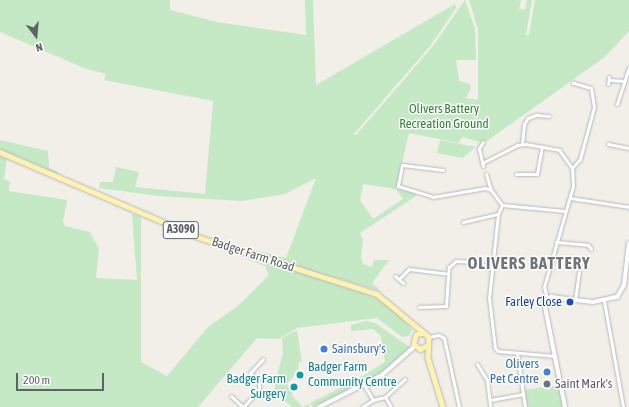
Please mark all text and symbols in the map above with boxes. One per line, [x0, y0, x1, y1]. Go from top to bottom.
north arrow [16, 16, 56, 56]
text: N [35, 41, 44, 54]
park label: Olivers Battery Recreation Ground [399, 102, 489, 133]
road number: A3090 [162, 220, 200, 240]
street label: Badger Farm Road [210, 234, 296, 276]
district label: OLIVERS BATTERY [467, 254, 591, 274]
place label: Farley Close [505, 294, 562, 310]
marker: Farley Close [565, 297, 575, 307]
place label: Sainsbury's [332, 341, 386, 357]
marker: Sainsbury's [319, 344, 329, 354]
place label: Olivers Pet Centre [490, 357, 539, 388]
place label: Badger Farm Community Centre [308, 360, 397, 391]
scale bar [18, 365, 106, 391]
marker: Olivers Pet Centre [542, 367, 552, 377]
marker: Badger Farm Community Centre [295, 370, 305, 380]
place label: Badger Farm Surgery [227, 372, 286, 403]
text: 200 m [23, 373, 50, 387]
place label: Saint Mark's [555, 376, 612, 392]
marker: Saint Mark's [542, 379, 552, 389]
marker: Badger Farm Surgery [289, 382, 299, 392]

